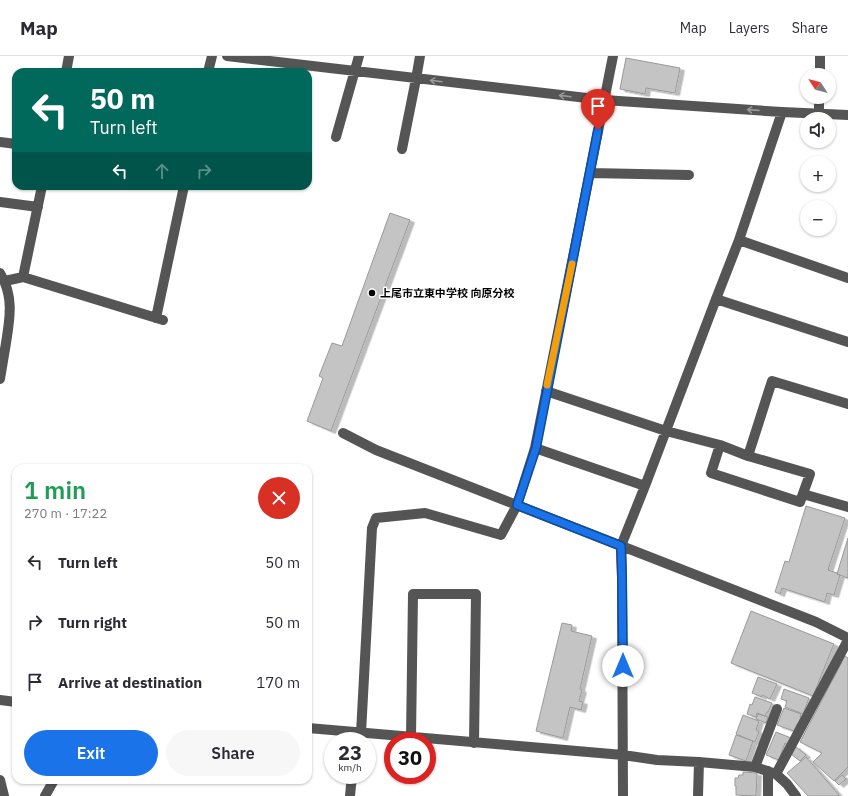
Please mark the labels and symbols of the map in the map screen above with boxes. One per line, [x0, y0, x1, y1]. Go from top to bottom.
north arrow [800, 68, 836, 104]
one-way arrow [430, 77, 443, 85]
pin [581, 89, 615, 130]
one-way arrow [559, 92, 572, 100]
one-way arrow [747, 107, 760, 114]
place label: 上尾市立東中学校 向原分校 [380, 286, 515, 300]
marker: 上尾市立東中学校 向原分校 [367, 288, 377, 298]
position arrow [602, 645, 644, 687]
speed limit sign: 30 [384, 732, 436, 784]

